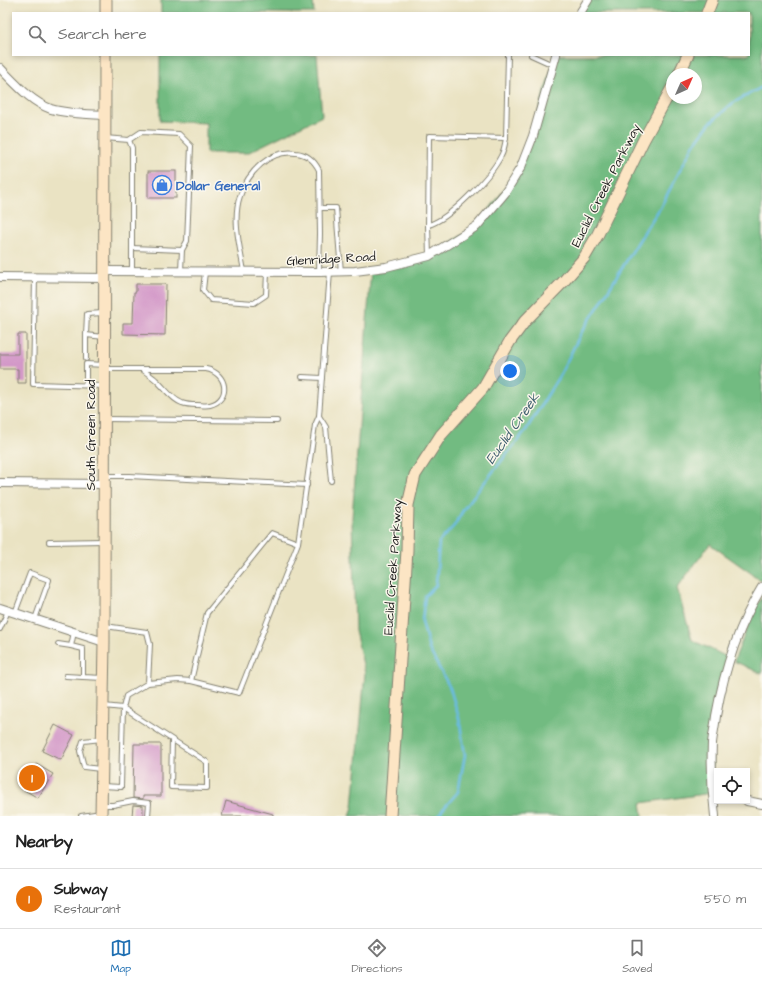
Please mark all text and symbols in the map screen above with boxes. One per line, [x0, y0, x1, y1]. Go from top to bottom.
search box [12, 12, 750, 56]
icon: search [26, 23, 48, 45]
text: Search here [58, 24, 147, 45]
north arrow [666, 68, 702, 104]
street label: Euclid Creek Parkway [567, 121, 646, 251]
shop icon: Dollar General [151, 174, 173, 196]
place label: Dollar General [176, 177, 260, 195]
street label: Glenridge Road [286, 248, 376, 271]
your location [500, 361, 520, 381]
street label: South Green Road [82, 379, 100, 490]
water label: Euclid Creek [481, 389, 545, 468]
street label: Euclid Creek Parkway [379, 498, 408, 636]
pin: 1 [19, 763, 45, 793]
map controls [714, 768, 750, 804]
button: locate [714, 768, 750, 804]
text: Nearby [16, 830, 73, 854]
text: Subway [54, 879, 108, 900]
text: 1 [28, 890, 30, 908]
text: 550 m [704, 890, 746, 908]
text: Restaurant [54, 900, 121, 918]
tab: Map [110, 937, 132, 976]
tab: Directions [351, 937, 403, 976]
tab: Saved [622, 937, 652, 976]

